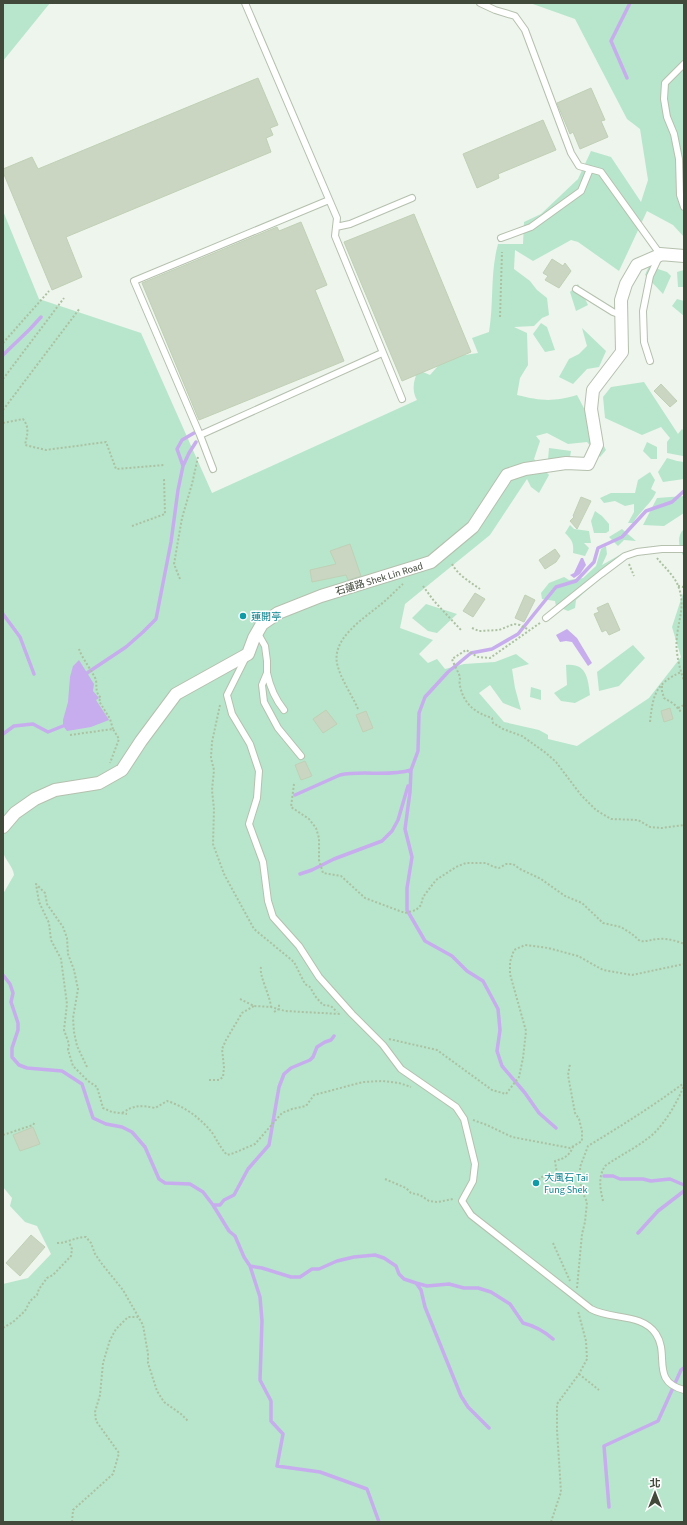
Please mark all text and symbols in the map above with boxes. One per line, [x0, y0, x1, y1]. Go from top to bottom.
street label: 石蓮路 Shek Lin Road [334, 559, 425, 599]
place label: 蓮開亭 [251, 610, 281, 624]
marker: 蓮開亭 [238, 611, 248, 621]
place label: 大風石 Tai Fung Shek [544, 1171, 588, 1197]
marker: 大風石 Tai Fung Shek [531, 1178, 541, 1188]
north arrow [635, 1473, 675, 1513]
text: 北 [650, 1476, 661, 1491]

